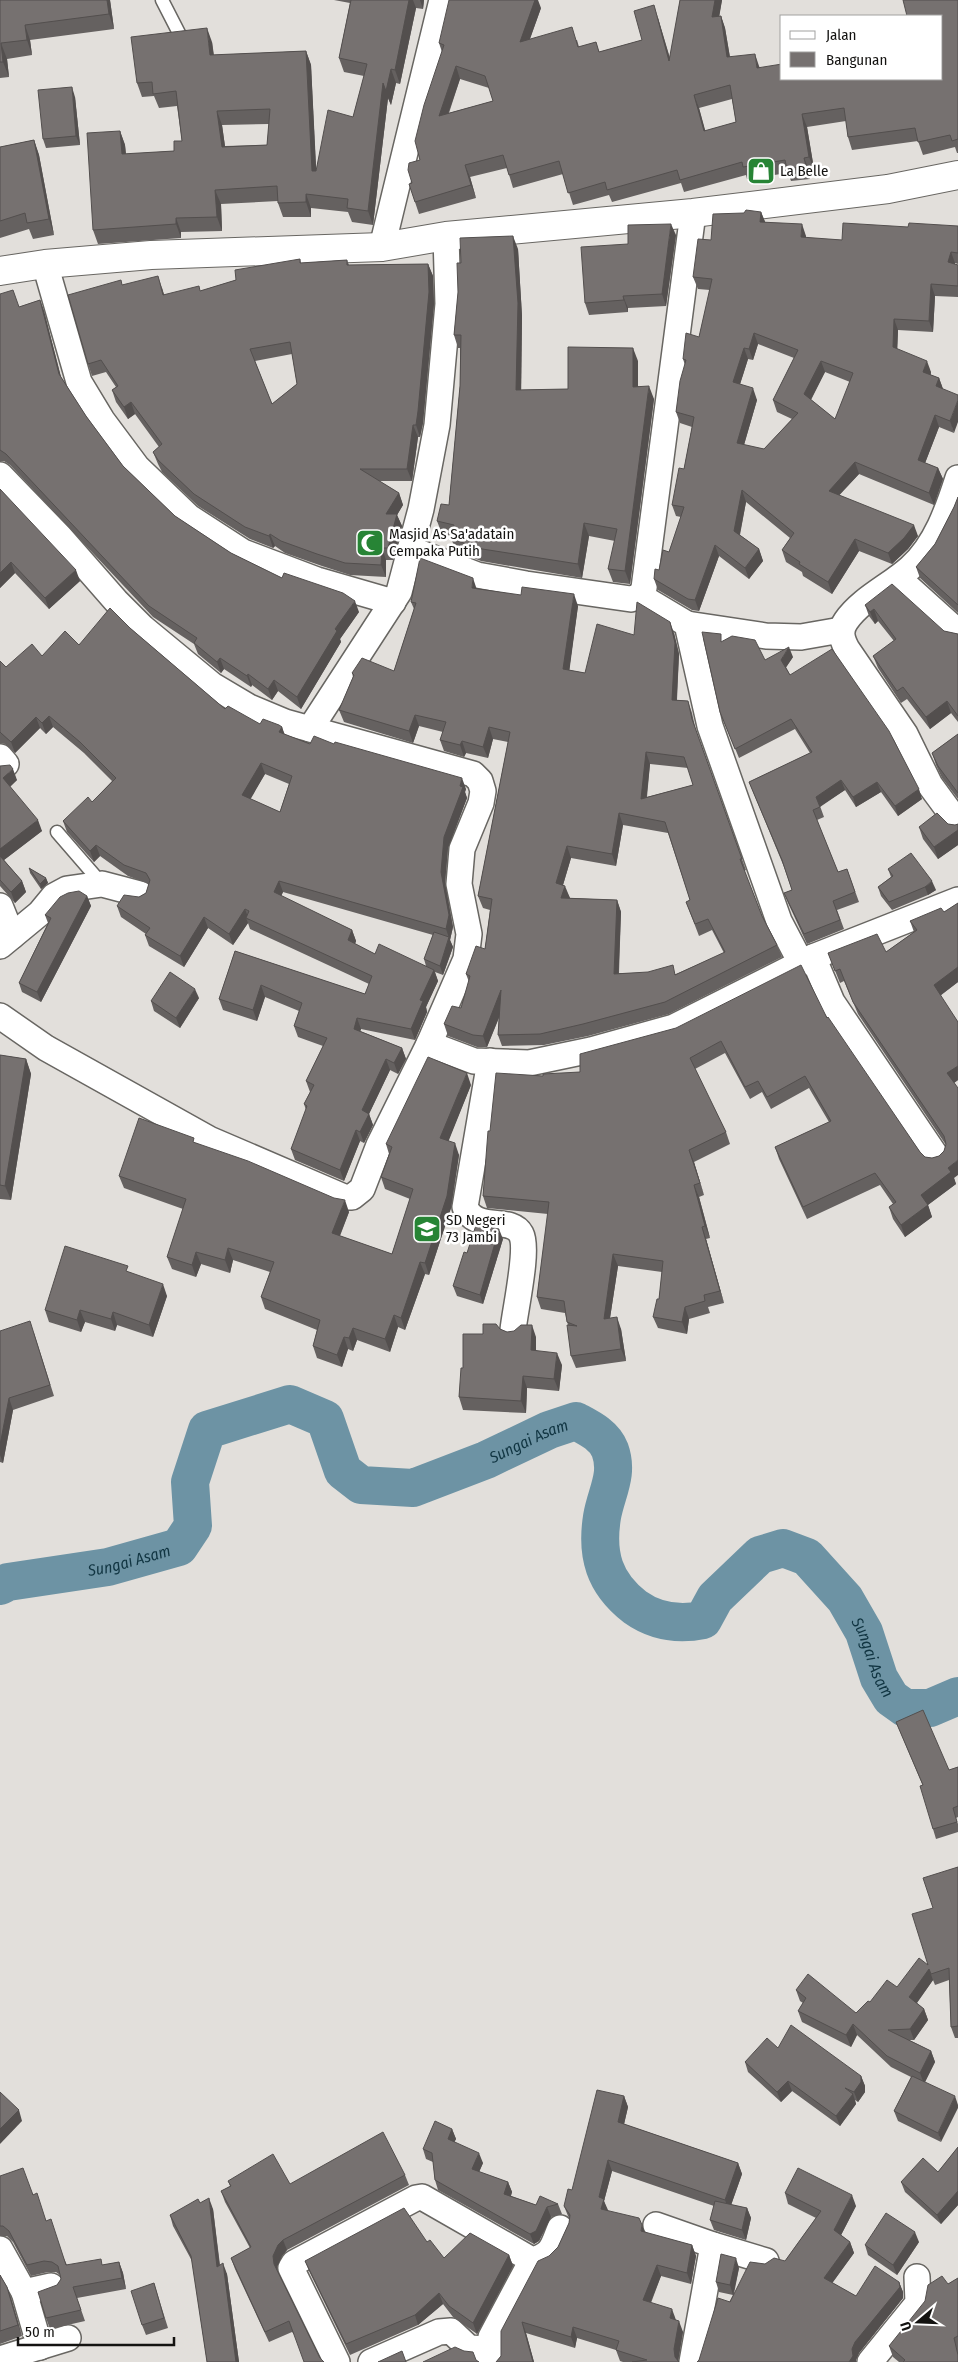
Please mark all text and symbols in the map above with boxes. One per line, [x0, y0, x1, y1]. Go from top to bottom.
legend [780, 15, 943, 80]
text: Jalan [826, 26, 856, 44]
text: Bangunan [826, 51, 887, 69]
shop icon: La Belle [746, 156, 776, 186]
place label: La Belle [780, 162, 828, 180]
place label: Masjid As Sa'adatain Cempaka Putih [389, 525, 514, 560]
mosque icon: Masjid As Sa'adatain Cempaka Putih [355, 528, 385, 558]
place label: SD Negeri 73 Jambi [446, 1211, 505, 1246]
school or university icon: SD Negeri 73 Jambi [412, 1214, 442, 1244]
water label: Sungai Asam [485, 1415, 570, 1467]
water label: Sungai Asam [85, 1540, 172, 1580]
water label: Sungai Asam [848, 1613, 898, 1701]
north arrow [893, 2297, 943, 2347]
scale bar [18, 2314, 174, 2346]
text: U [897, 2319, 916, 2333]
text: 50 m [25, 2323, 55, 2341]

